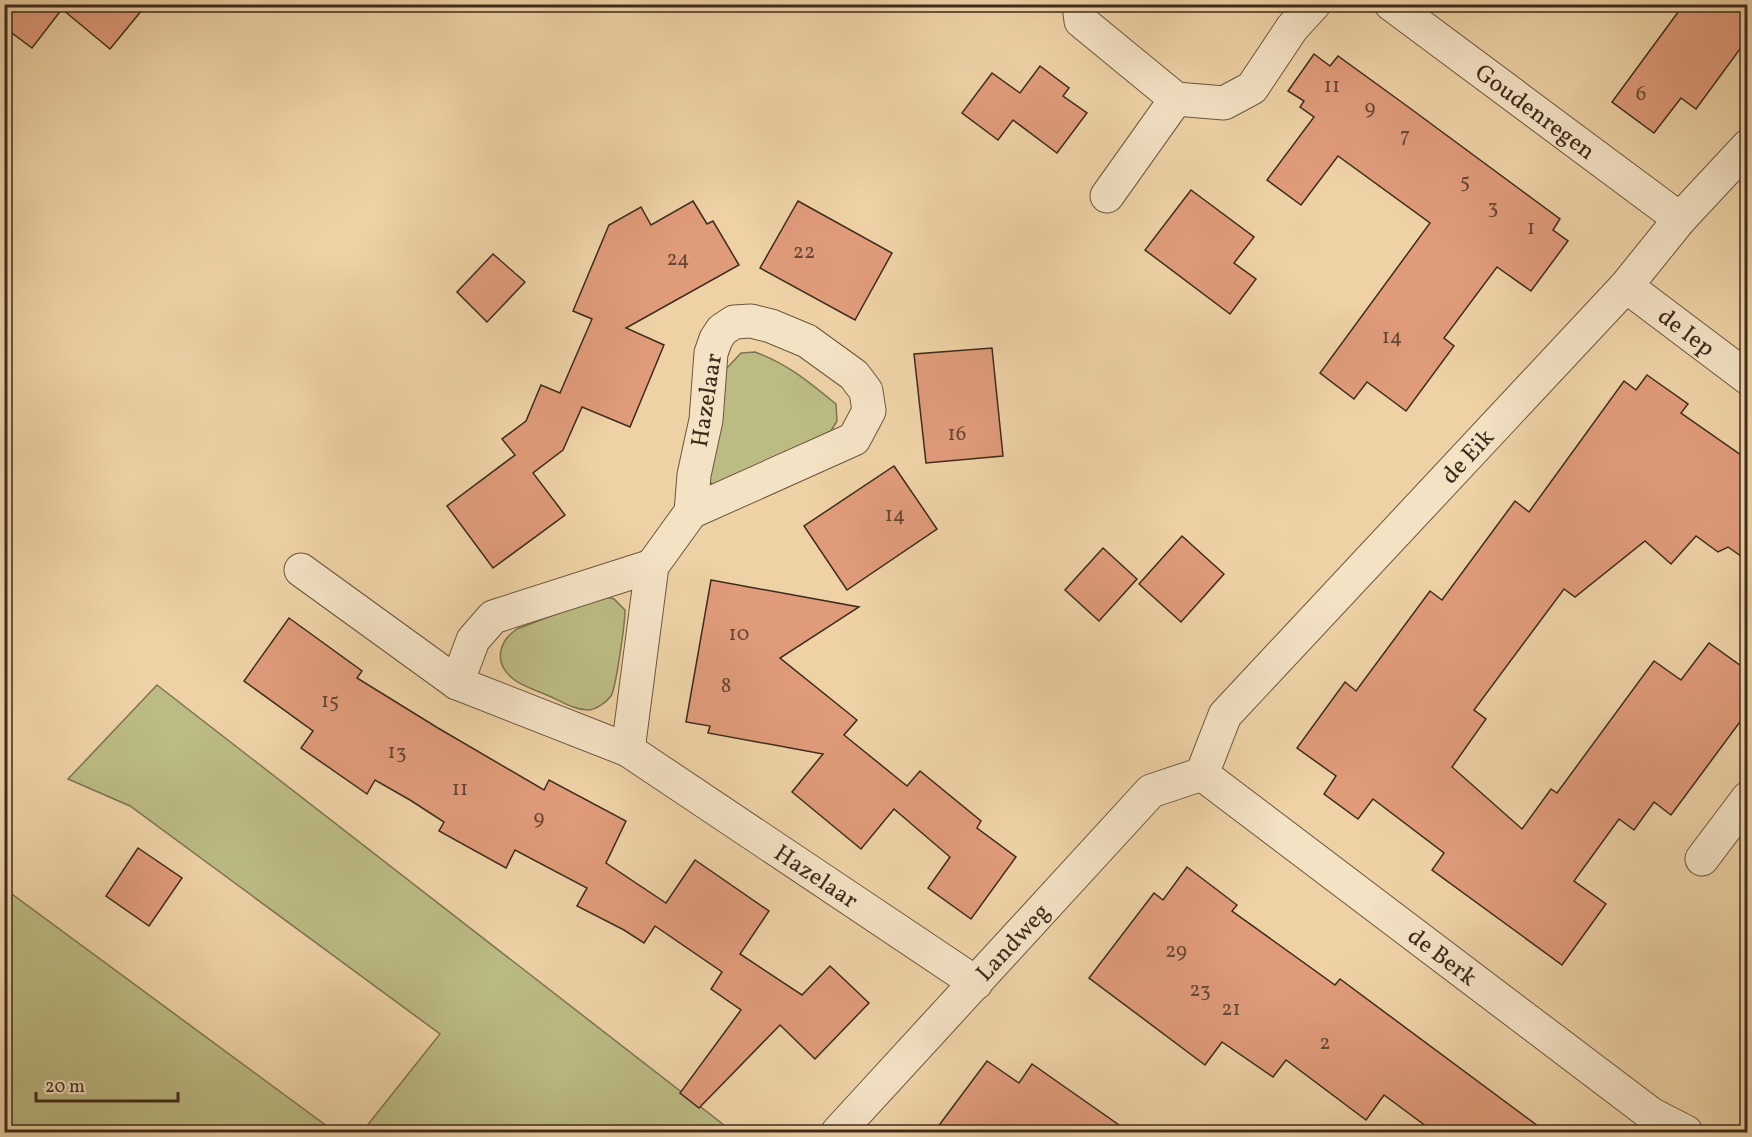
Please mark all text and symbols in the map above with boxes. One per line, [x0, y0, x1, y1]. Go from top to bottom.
street label: Goudenregen [1467, 57, 1602, 169]
house number: 11 [1324, 72, 1340, 101]
house number: 6 [1636, 80, 1646, 109]
house number: 9 [1365, 94, 1376, 123]
house number: 7 [1400, 122, 1410, 151]
house number: 5 [1460, 167, 1470, 196]
house number: 3 [1488, 193, 1498, 222]
house number: 1 [1527, 214, 1535, 243]
house number: 22 [793, 238, 815, 267]
house number: 24 [666, 245, 690, 274]
street label: de Iep [1650, 301, 1721, 366]
house number: 14 [1382, 323, 1402, 352]
street label: Hazelaar [684, 351, 732, 450]
house number: 16 [948, 420, 966, 449]
street label: de Eik [1434, 422, 1503, 492]
house number: 14 [885, 501, 905, 530]
house number: 10 [729, 620, 749, 649]
house number: 8 [721, 672, 731, 701]
house number: 15 [321, 687, 339, 716]
house number: 13 [388, 738, 406, 767]
house number: 11 [452, 775, 468, 804]
house number: 9 [534, 804, 545, 833]
street label: Hazelaar [767, 837, 864, 918]
street label: Landweg [969, 897, 1059, 990]
street label: de Berk [1400, 920, 1483, 995]
house number: 29 [1165, 937, 1187, 966]
house number: 23 [1189, 976, 1211, 1005]
house number: 21 [1221, 995, 1241, 1024]
house number: 2 [1319, 1029, 1331, 1058]
scale bar [36, 1065, 178, 1103]
text: 20 m [45, 1075, 85, 1100]

